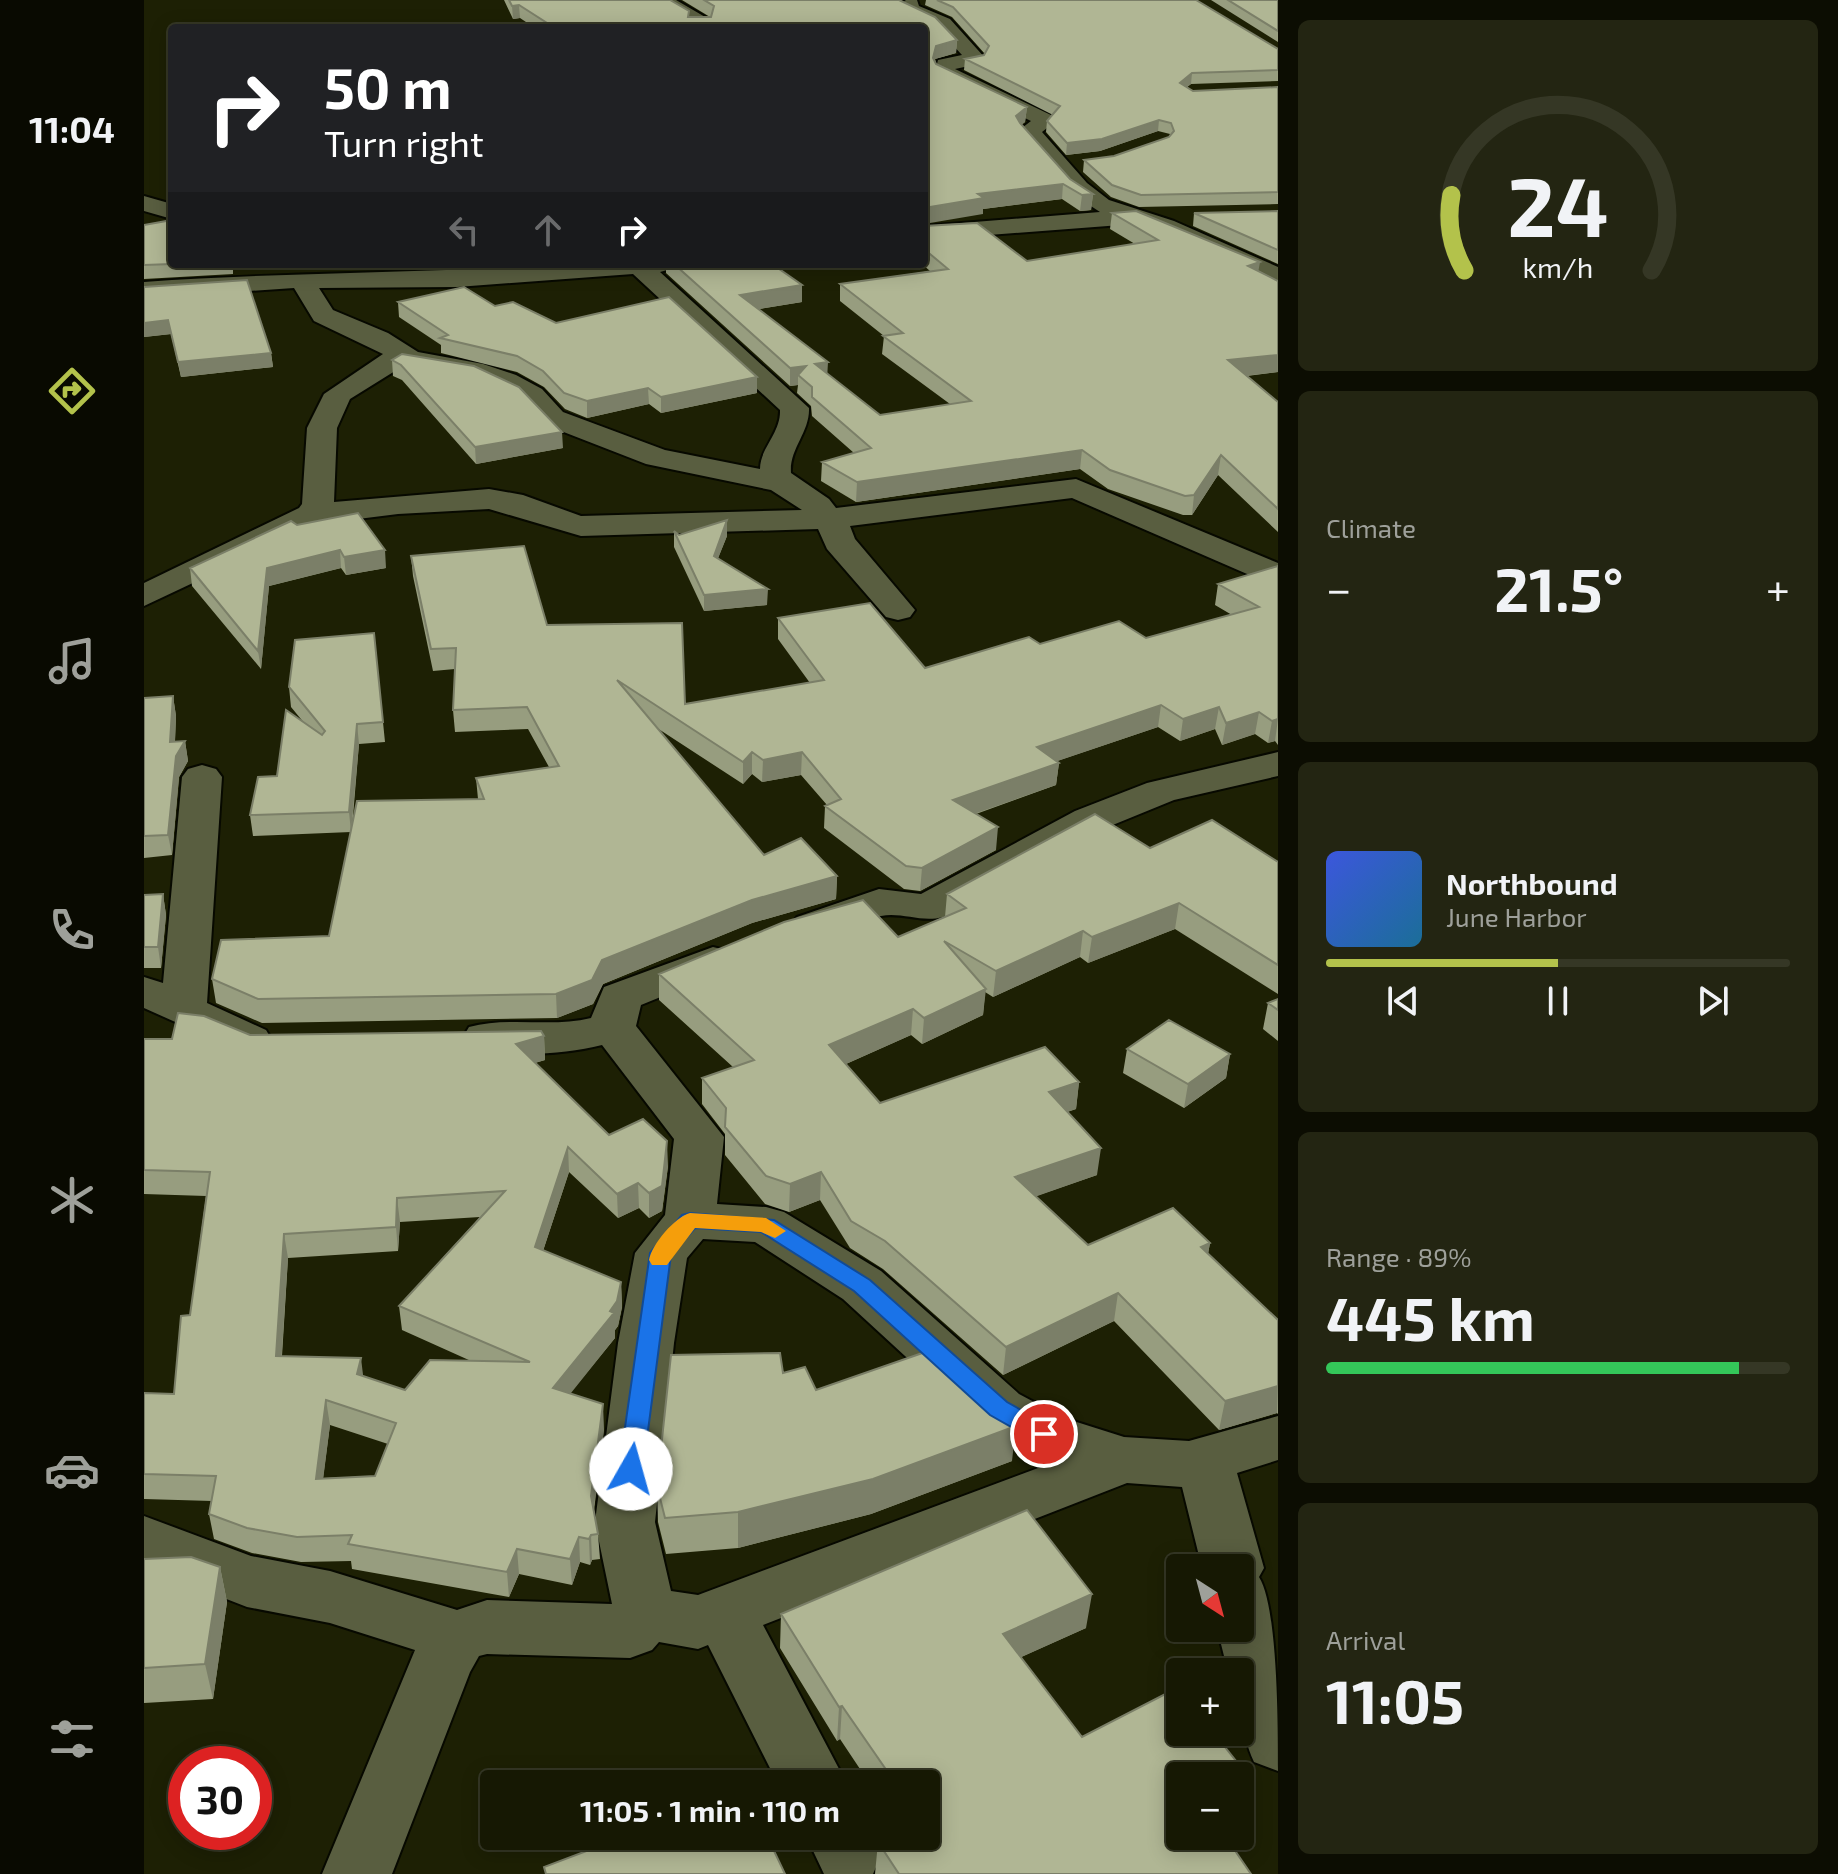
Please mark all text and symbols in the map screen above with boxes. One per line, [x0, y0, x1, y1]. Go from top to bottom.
text: 50 m [324, 53, 452, 120]
icon: right [192, 56, 296, 160]
text: 11:04 [29, 107, 115, 150]
text: Turn right [324, 121, 484, 164]
text: 24 [1507, 154, 1609, 254]
icon: left [442, 208, 486, 252]
icon: ahead [526, 208, 570, 252]
icon: right [610, 208, 654, 252]
text: km/h [1523, 250, 1593, 285]
icon: directions [44, 363, 100, 419]
text: Climate [1326, 512, 1416, 543]
text: 21.5° [1494, 552, 1623, 624]
text: − [1326, 561, 1352, 614]
text: + [1766, 561, 1790, 614]
icon: music [44, 633, 100, 689]
text: Northbound [1446, 865, 1618, 901]
text: June Harbor [1446, 901, 1587, 932]
icon: phone [44, 902, 100, 958]
icon: previous [1381, 979, 1425, 1023]
icon: pause [1536, 979, 1580, 1023]
icon: next [1691, 979, 1735, 1023]
icon: climate [44, 1172, 100, 1228]
text: Range · 89% [1326, 1241, 1471, 1272]
text: 445 km [1326, 1281, 1535, 1353]
pin [1010, 1400, 1078, 1468]
icon: arrive [1022, 1412, 1066, 1456]
position arrow [589, 1427, 673, 1511]
icon: car [44, 1442, 100, 1498]
north arrow [1166, 1554, 1254, 1642]
map controls [1166, 1554, 1254, 1850]
text: Arrival [1326, 1624, 1405, 1655]
button: + [1166, 1658, 1254, 1746]
text: 11:05 [1326, 1664, 1464, 1736]
icon: filters [44, 1711, 100, 1767]
speed limit sign: 30 [168, 1746, 272, 1850]
button: − [1166, 1762, 1254, 1850]
text: 11:05 · 1 min · 110 m [580, 1792, 840, 1828]

